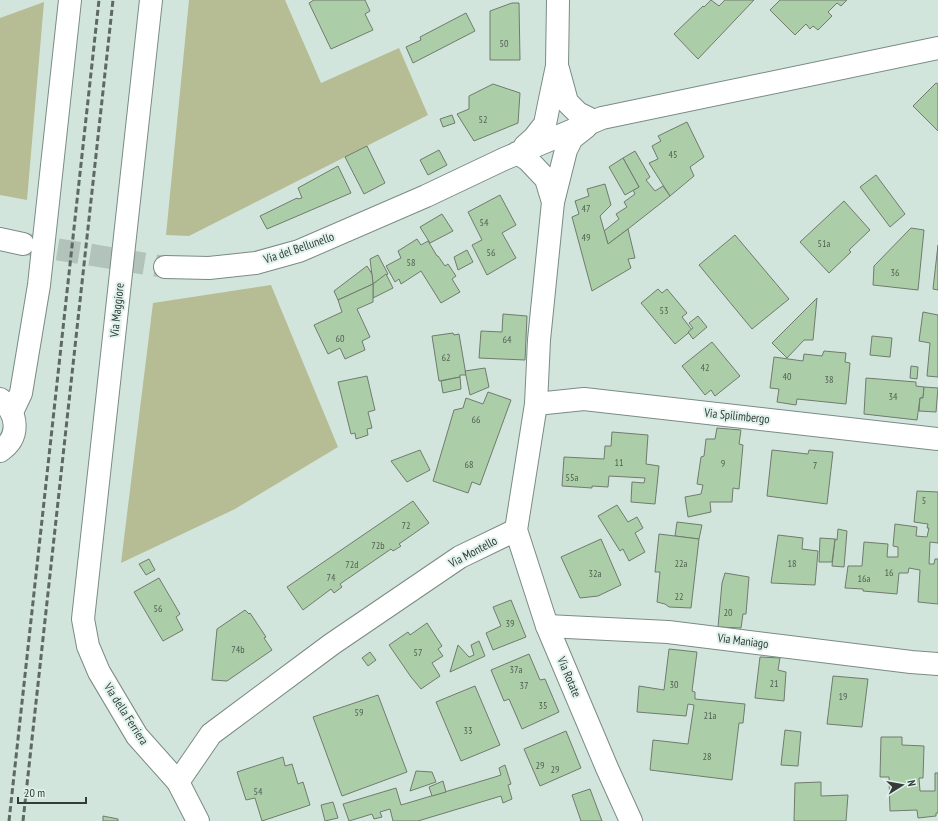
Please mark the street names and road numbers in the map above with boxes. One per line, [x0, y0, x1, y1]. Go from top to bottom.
street label: Via del Bellunello [261, 228, 336, 267]
street label: Via Maggiore [106, 282, 127, 339]
street label: Via Spilimbergo [703, 405, 770, 426]
street label: Via Montello [445, 533, 499, 571]
street label: Via Maniago [716, 630, 769, 651]
street label: Via Rotate [554, 654, 585, 699]
street label: Via della Ferriera [100, 679, 152, 748]

